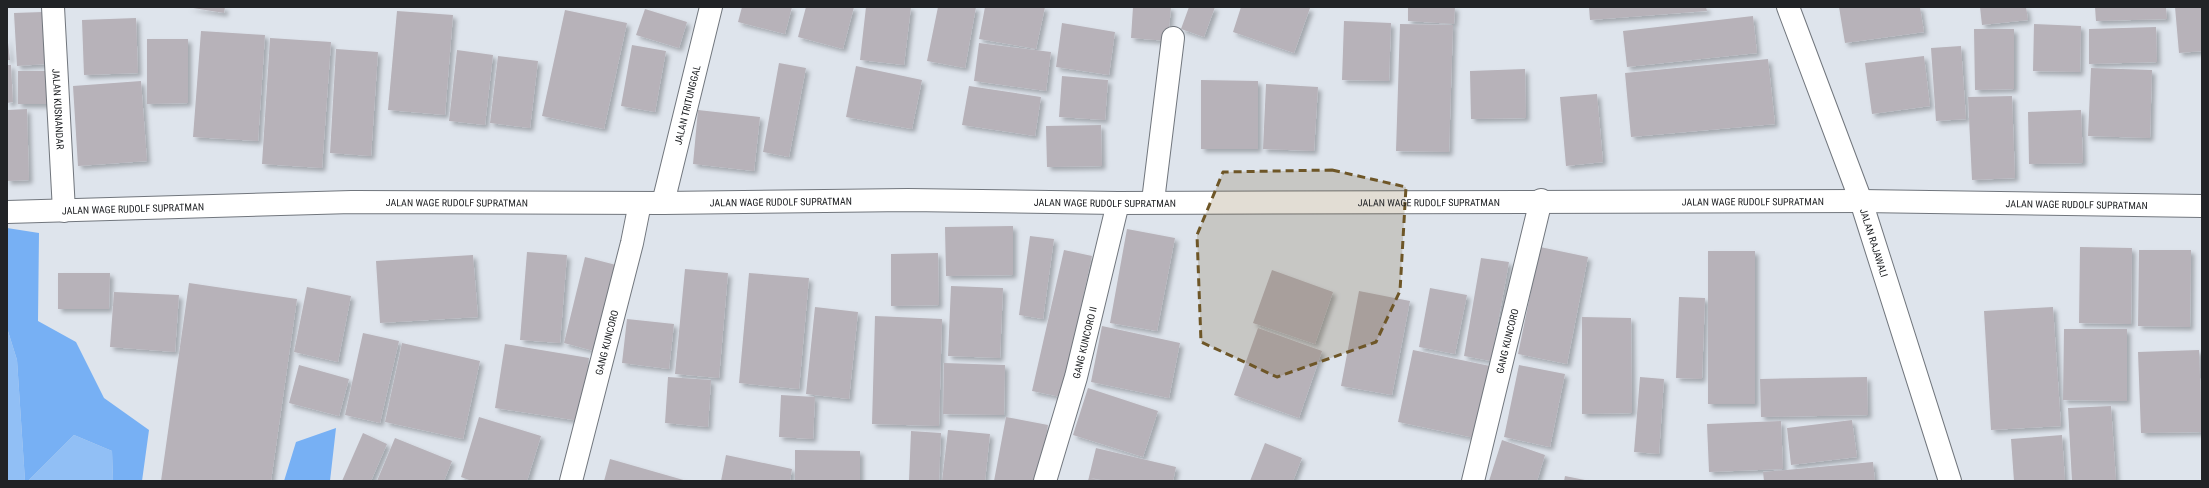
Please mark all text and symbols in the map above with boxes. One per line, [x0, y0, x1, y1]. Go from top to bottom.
street label: JALAN TRITUNGGAL [672, 64, 702, 146]
street label: JALAN KUSNANDAR [51, 68, 66, 150]
street label: JALAN WAGE RUDOLF SUPRATMAN [710, 195, 852, 208]
street label: JALAN WAGE RUDOLF SUPRATMAN [1034, 196, 1176, 209]
street label: JALAN WAGE RUDOLF SUPRATMAN [1358, 196, 1500, 208]
street label: JALAN WAGE RUDOLF SUPRATMAN [1682, 196, 1824, 207]
street label: JALAN WAGE RUDOLF SUPRATMAN [386, 197, 528, 208]
street label: JALAN WAGE RUDOLF SUPRATMAN [2006, 198, 2148, 211]
street label: JALAN WAGE RUDOLF SUPRATMAN [62, 201, 204, 216]
street label: JALAN RAJAWALI [1858, 207, 1890, 278]
street label: GANG KUNCORO II [1070, 305, 1098, 380]
street label: GANG KUNCORO [1494, 307, 1520, 375]
street label: GANG KUNCORO [593, 309, 620, 376]

